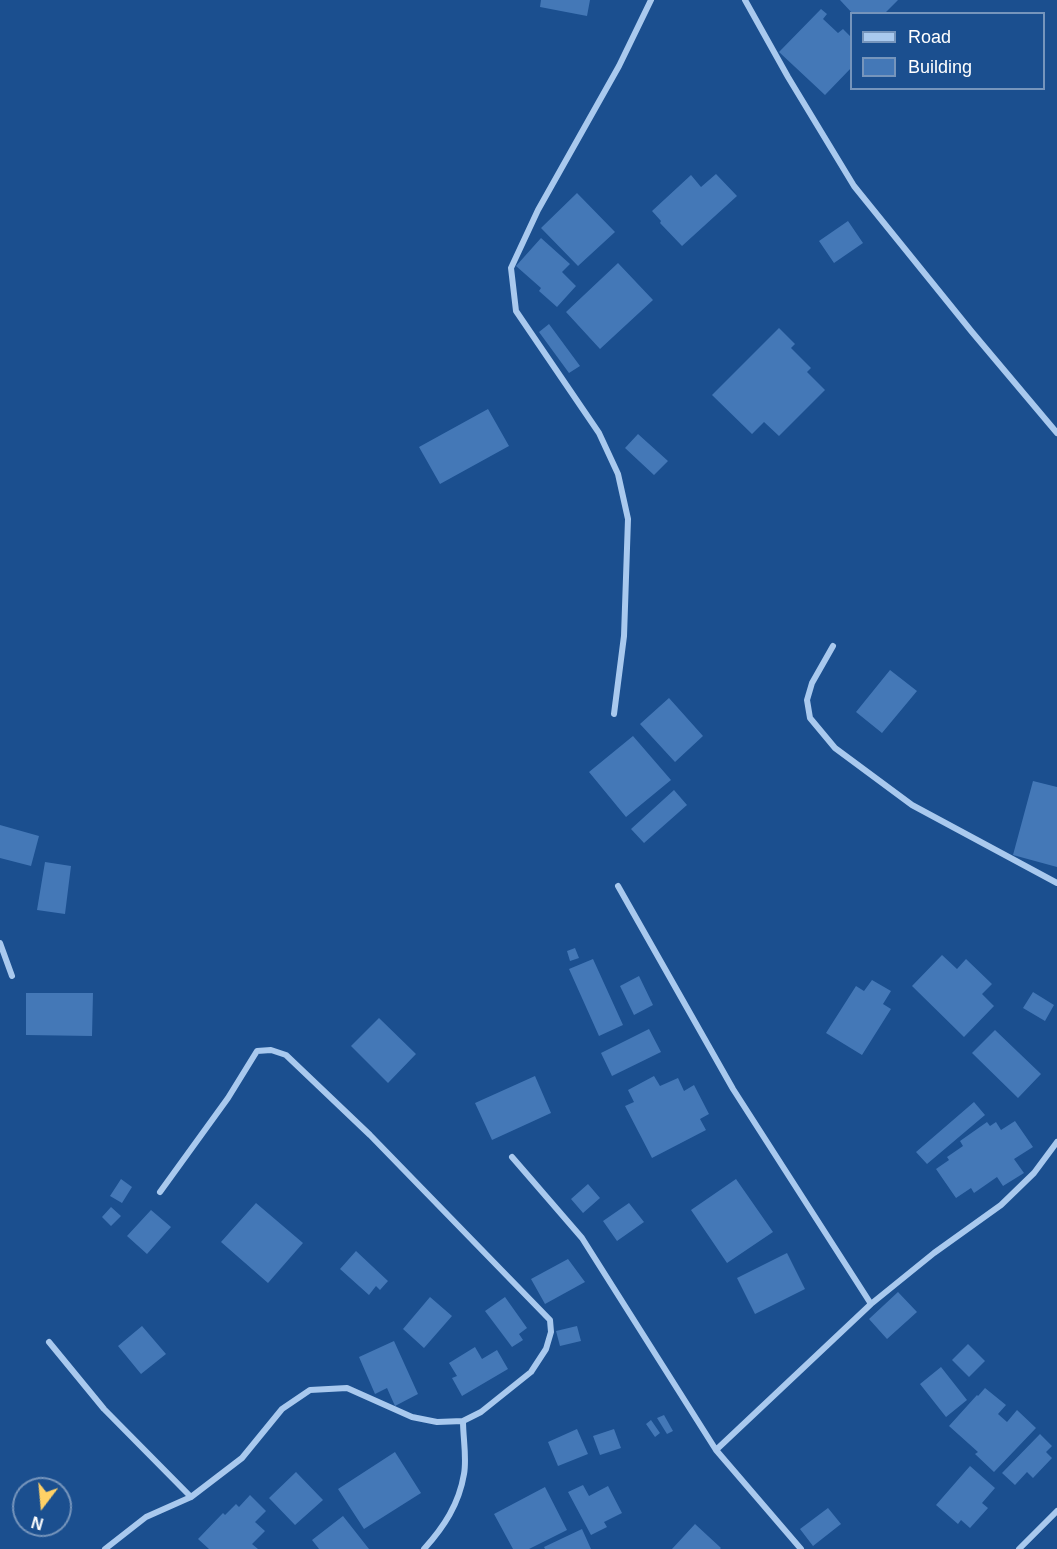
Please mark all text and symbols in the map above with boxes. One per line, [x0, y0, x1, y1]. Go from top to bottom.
legend [850, 12, 1045, 90]
text: Road [908, 27, 951, 47]
text: Building [908, 57, 972, 77]
north arrow [12, 1477, 72, 1537]
text: N [30, 1513, 45, 1533]

